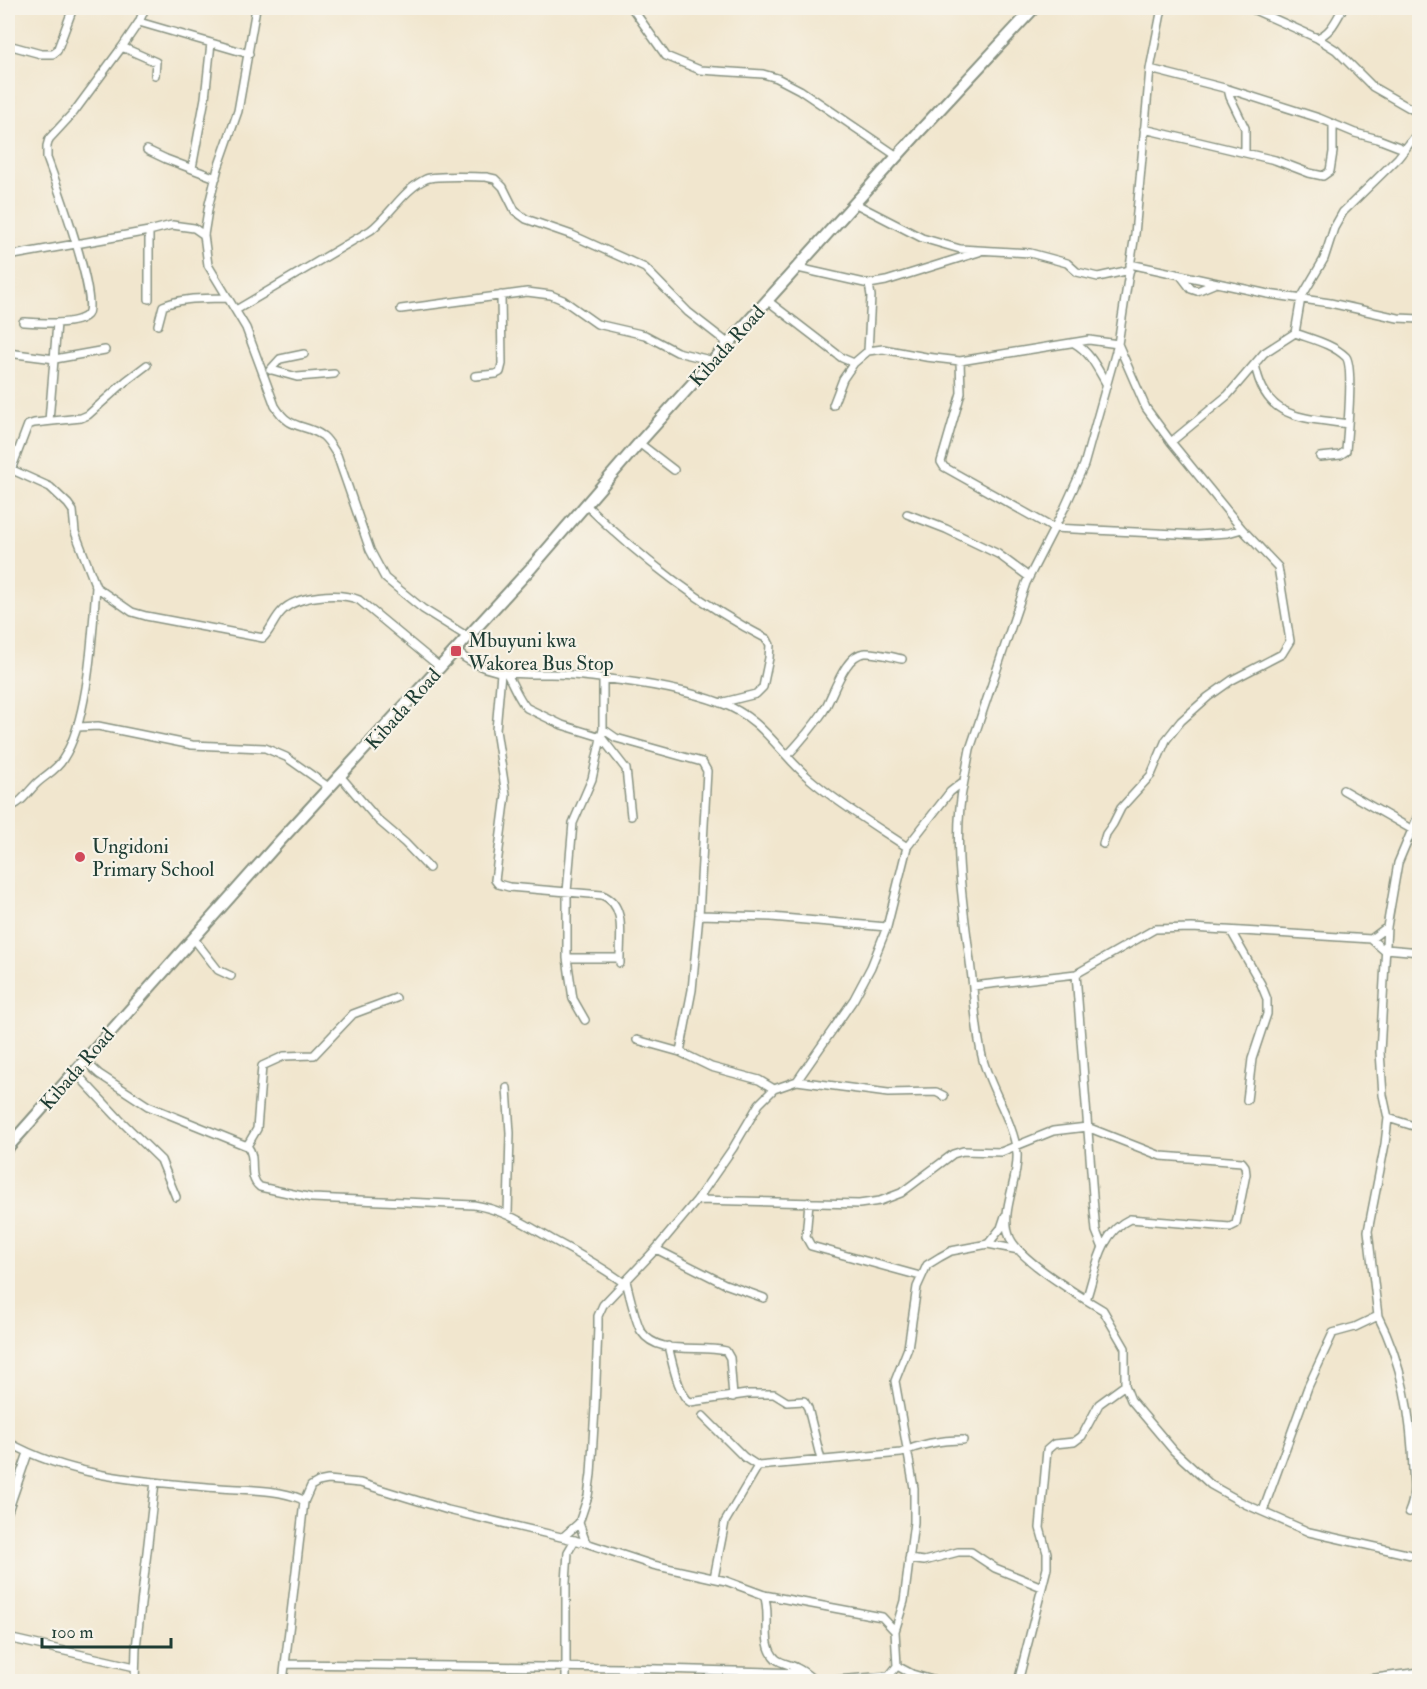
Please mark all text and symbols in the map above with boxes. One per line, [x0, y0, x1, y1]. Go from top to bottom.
street label: Kibada Road [684, 300, 770, 392]
place label: Mbuyuni kwa Wakorea Bus Stop [467, 628, 614, 677]
marker: Mbuyuni kwa Wakorea Bus Stop [449, 644, 463, 658]
street label: Kibada Road [360, 663, 446, 755]
place label: Ungidoni Primary School [92, 834, 214, 882]
marker: Ungidoni Primary School [73, 850, 87, 864]
street label: Kibada Road [34, 1022, 120, 1115]
scale bar [42, 1611, 171, 1649]
text: 100 m [51, 1621, 94, 1644]

